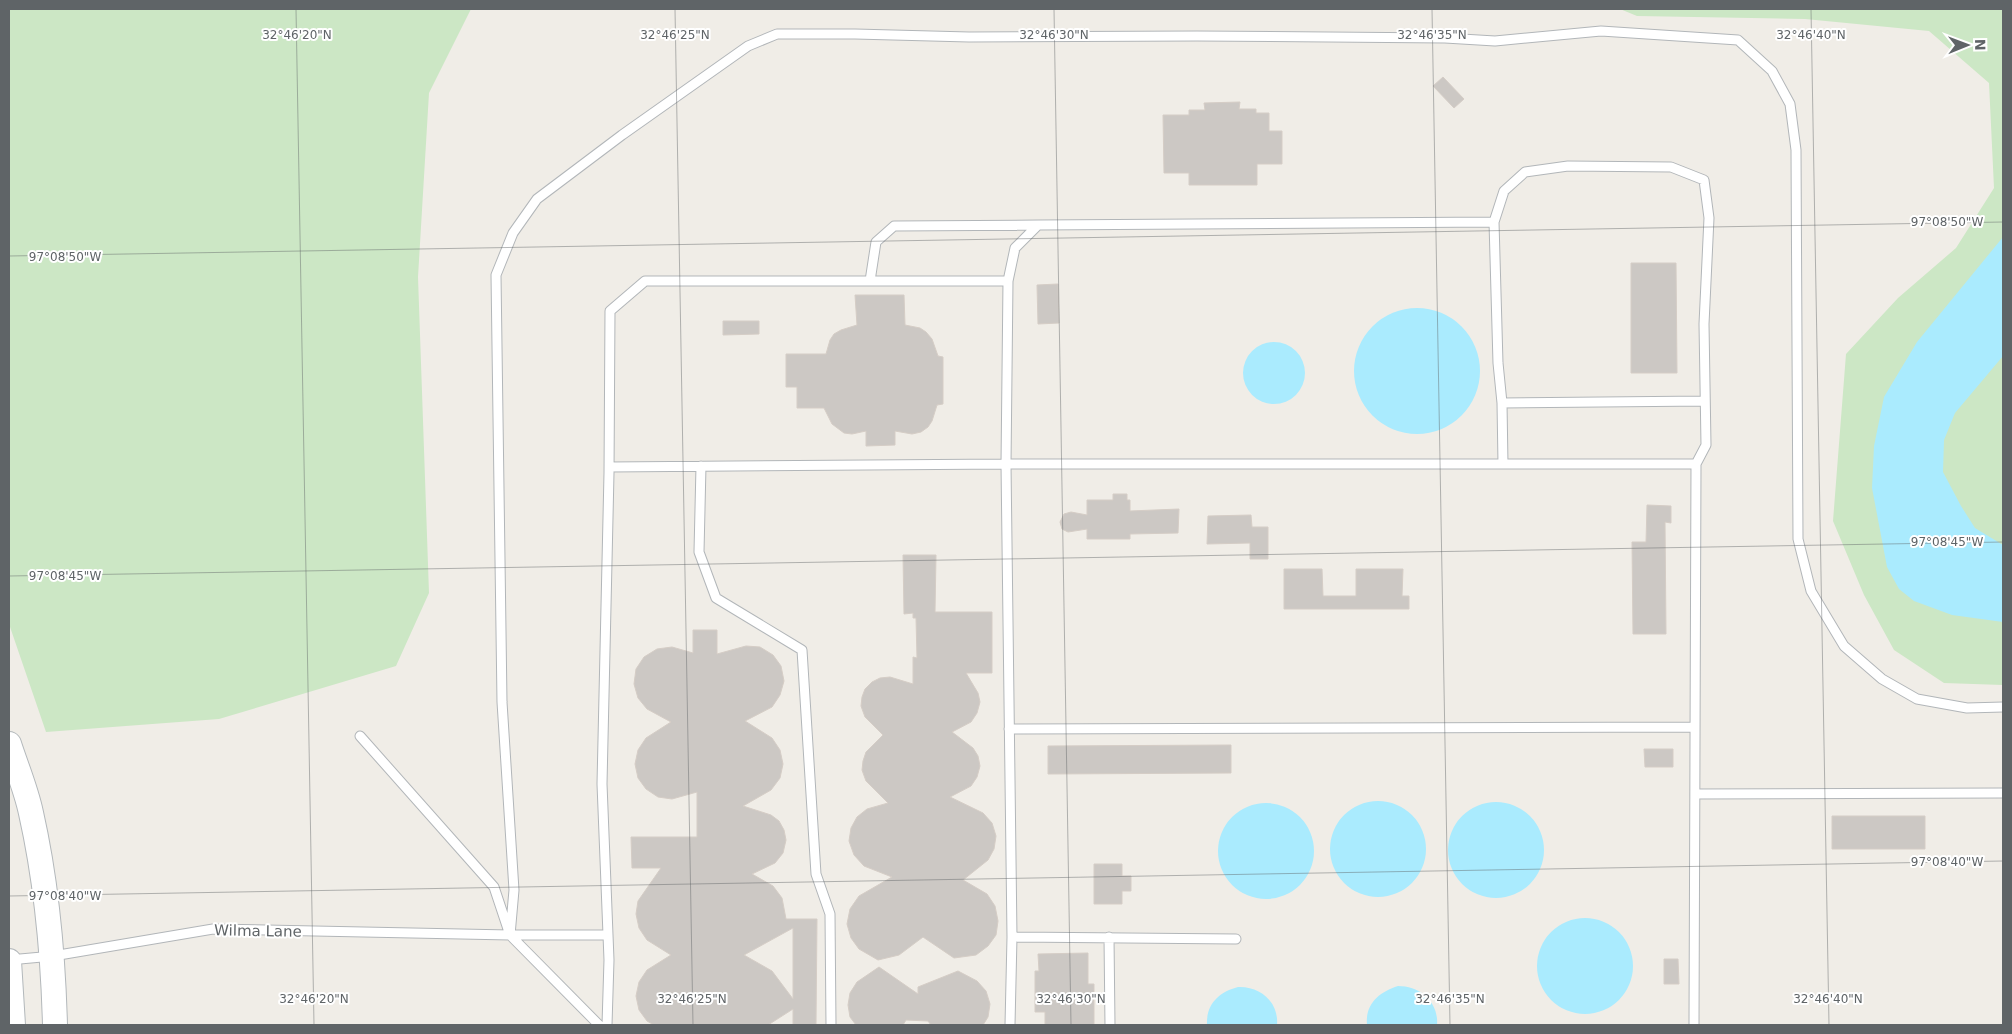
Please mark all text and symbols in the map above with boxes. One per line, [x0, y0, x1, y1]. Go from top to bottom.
north arrow [1942, 20, 1992, 70]
text: 32°46'20"N [262, 28, 332, 42]
text: 32°46'25"N [640, 28, 710, 42]
text: 32°46'30"N [1019, 28, 1089, 42]
text: 32°46'35"N [1397, 28, 1467, 42]
text: 32°46'40"N [1776, 28, 1846, 42]
text: N [1972, 39, 1988, 51]
text: 97°08'50"W [1911, 215, 1983, 229]
text: 97°08'50"W [29, 250, 101, 264]
text: 97°08'45"W [1911, 535, 1983, 549]
text: 97°08'45"W [29, 569, 101, 583]
text: 97°08'40"W [1911, 855, 1983, 869]
text: 97°08'40"W [29, 889, 101, 903]
street label: Wilma Lane [214, 921, 302, 941]
text: 32°46'20"N [279, 992, 349, 1006]
text: 32°46'25"N [657, 992, 727, 1006]
text: 32°46'30"N [1036, 992, 1106, 1006]
text: 32°46'35"N [1415, 992, 1485, 1006]
text: 32°46'40"N [1793, 992, 1863, 1006]

